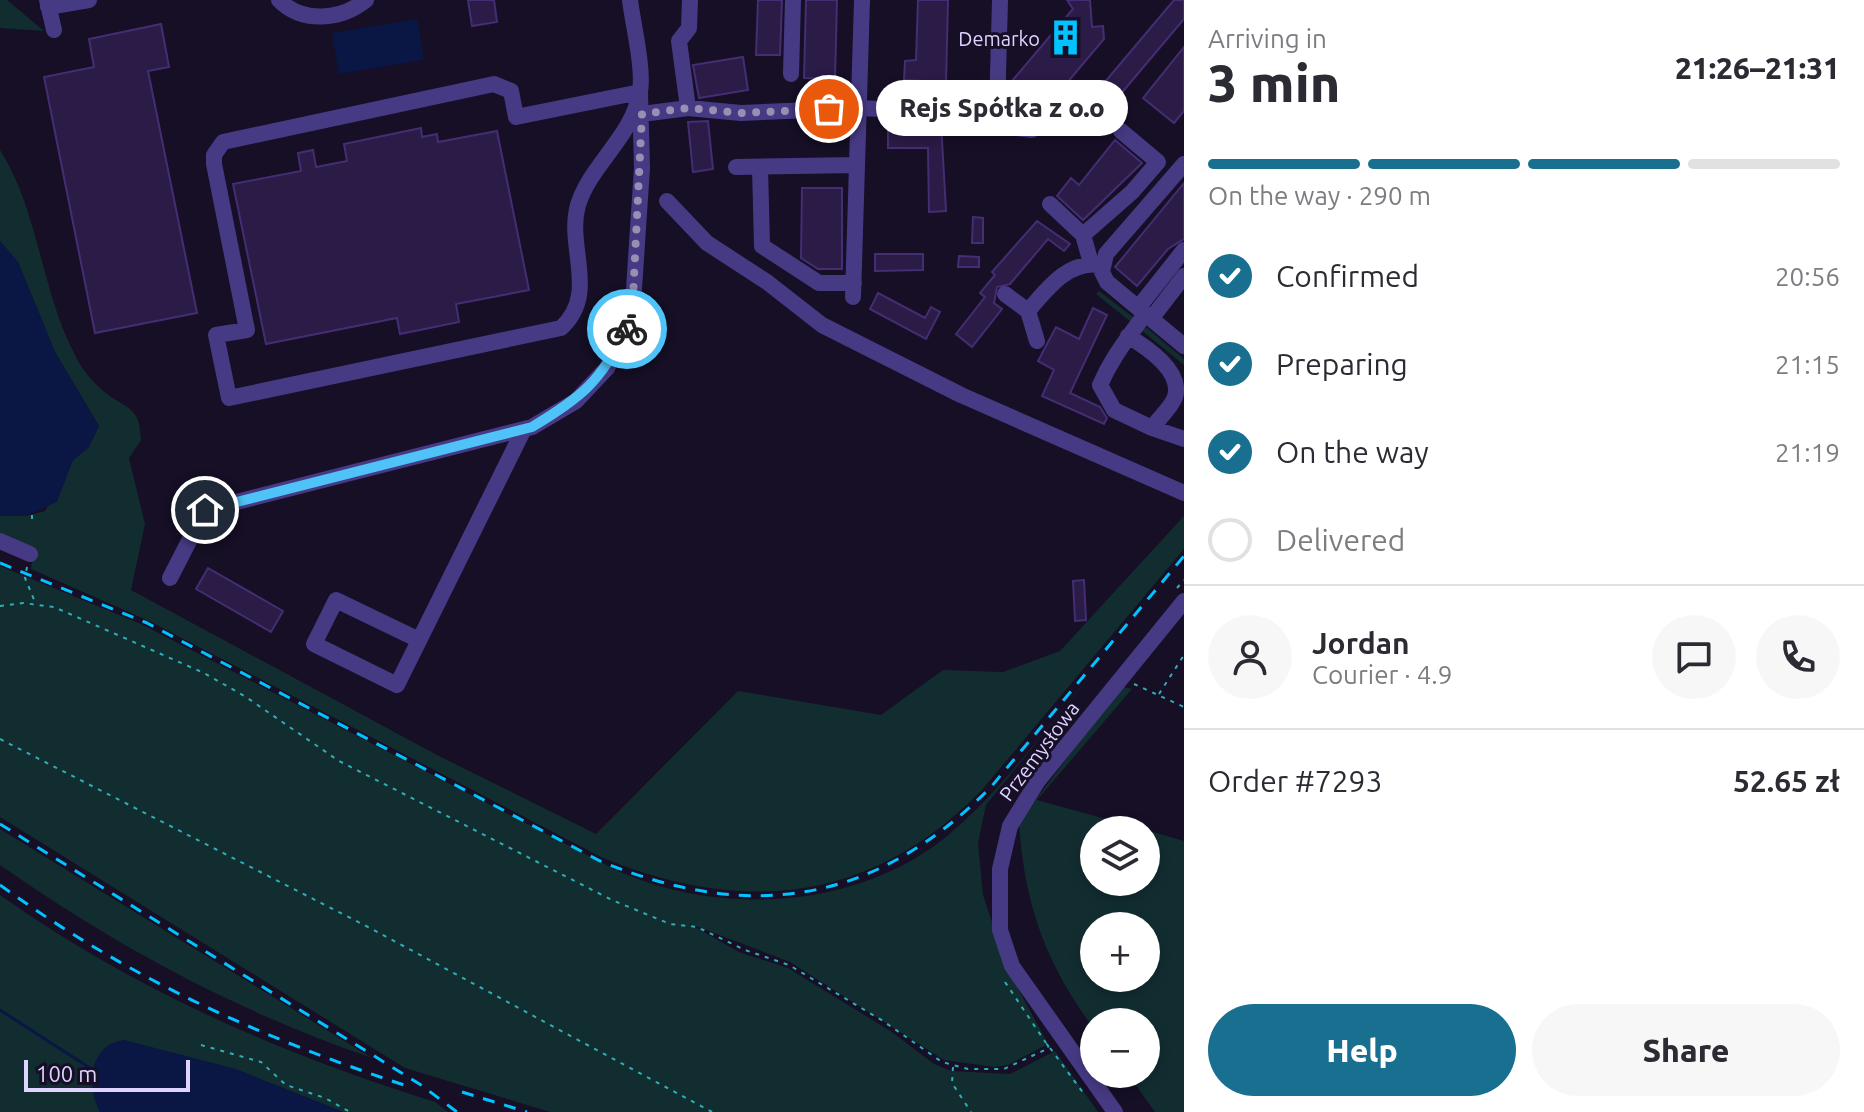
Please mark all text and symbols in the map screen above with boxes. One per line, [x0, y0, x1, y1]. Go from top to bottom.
building icon: Demarko [1047, 19, 1085, 57]
text: Arriving in [1208, 24, 1327, 53]
place label: Demarko [958, 27, 1040, 50]
text: 21:26–21:31 [1675, 51, 1840, 85]
text: 3 min [1208, 54, 1340, 112]
pin [795, 75, 863, 143]
callout: Rejs Spółka z o.o [877, 81, 1129, 137]
icon: bag [807, 87, 851, 131]
text: Rejs Spółka z o.o [899, 93, 1105, 122]
text: On the way · 290 m [1208, 181, 1431, 210]
icon: check [1208, 254, 1252, 298]
text: Confirmed [1276, 259, 1419, 293]
text: 20:56 [1775, 262, 1840, 291]
courier [587, 289, 667, 369]
icon: bike [605, 307, 649, 351]
icon: check [1208, 342, 1252, 386]
text: Preparing [1276, 347, 1408, 381]
text: 21:15 [1775, 350, 1840, 379]
icon: check [1208, 430, 1252, 474]
text: On the way [1276, 435, 1429, 469]
text: 21:19 [1775, 438, 1840, 467]
pin [171, 476, 239, 544]
icon: home [183, 488, 227, 532]
text: Delivered [1276, 523, 1405, 557]
button: person [1208, 615, 1292, 699]
button: chat [1652, 615, 1736, 699]
button: phone [1756, 615, 1840, 699]
text: Jordan [1312, 626, 1410, 660]
text: Courier · 4.9 [1312, 660, 1452, 689]
street label: Przemysłowa [994, 697, 1084, 805]
text: Order #7293 [1208, 764, 1382, 798]
text: 52.65 zł [1733, 764, 1840, 798]
map controls [1080, 816, 1160, 1088]
button: layers [1080, 816, 1160, 896]
button: + [1080, 912, 1160, 992]
button: Help [1208, 1004, 1516, 1096]
button: Share [1532, 1004, 1840, 1096]
button: − [1080, 1008, 1160, 1088]
scale bar [24, 1056, 190, 1092]
text: 100 m [36, 1061, 97, 1086]

